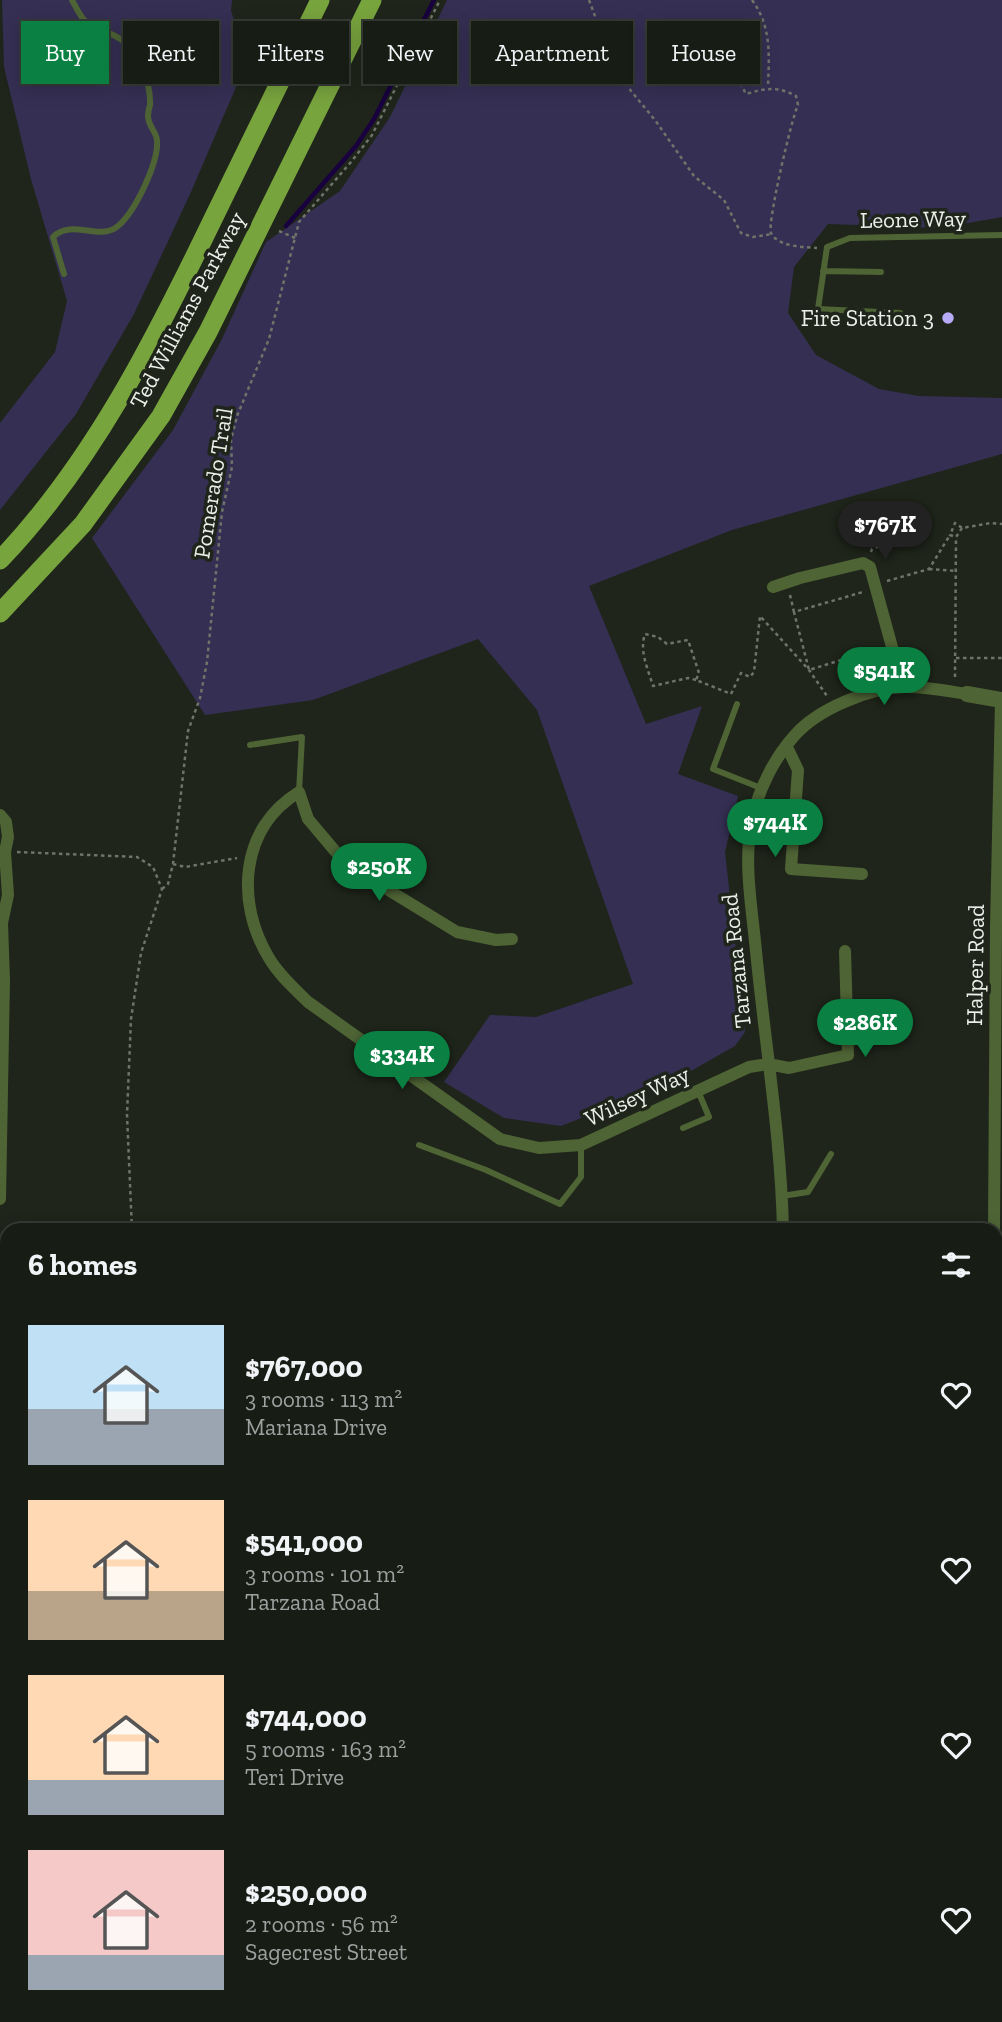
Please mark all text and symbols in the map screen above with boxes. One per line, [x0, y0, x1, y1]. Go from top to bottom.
chip: Buy [21, 21, 109, 84]
chip: Rent [123, 21, 219, 84]
chip: Filters [233, 21, 349, 84]
chip: New [363, 21, 457, 84]
chip: Apartment [471, 21, 633, 84]
chip: House [647, 21, 760, 84]
street label: Leone Way [860, 204, 967, 234]
street label: Ted Williams Parkway [123, 207, 251, 413]
place label: Fire Station 3 [801, 304, 934, 332]
marker: Fire Station 3 [940, 310, 956, 326]
street label: Pomerado Trail [187, 406, 239, 560]
pin: $767K [836, 502, 934, 561]
text: $767K [854, 510, 916, 538]
pin: $541K [835, 648, 933, 707]
text: $541K [853, 656, 915, 684]
pin: $744K [726, 800, 824, 859]
text: $744K [743, 808, 807, 836]
pin: $250K [330, 844, 428, 903]
text: $250K [347, 852, 411, 880]
street label: Tarzana Road [715, 892, 757, 1030]
street label: Halper Road [960, 904, 990, 1026]
pin: $286K [816, 1000, 914, 1059]
text: $286K [833, 1008, 897, 1036]
pin: $334K [353, 1032, 451, 1091]
text: $334K [370, 1040, 434, 1068]
street label: Wilsey Way [580, 1059, 694, 1132]
icon: filters [937, 1246, 975, 1284]
text: 6 homes [28, 1247, 137, 1283]
text: $767,000 [245, 1349, 363, 1385]
icon: home [84, 1353, 168, 1437]
icon: heart [937, 1376, 975, 1414]
text: 3 rooms · 113 m² [245, 1385, 402, 1413]
text: Mariana Drive [245, 1413, 387, 1441]
text: $541,000 [245, 1524, 363, 1560]
icon: home [84, 1528, 168, 1612]
icon: heart [937, 1551, 975, 1589]
text: 3 rooms · 101 m² [245, 1560, 404, 1588]
text: Tarzana Road [245, 1588, 380, 1616]
text: $744,000 [245, 1699, 367, 1735]
icon: home [84, 1703, 168, 1787]
icon: heart [937, 1726, 975, 1764]
text: 5 rooms · 163 m² [245, 1735, 406, 1763]
text: Teri Drive [245, 1763, 344, 1791]
text: $250,000 [245, 1874, 367, 1910]
icon: home [84, 1878, 168, 1962]
icon: heart [937, 1901, 975, 1939]
text: 2 rooms · 56 m² [245, 1910, 398, 1938]
text: Sagecrest Street [245, 1938, 407, 1966]

